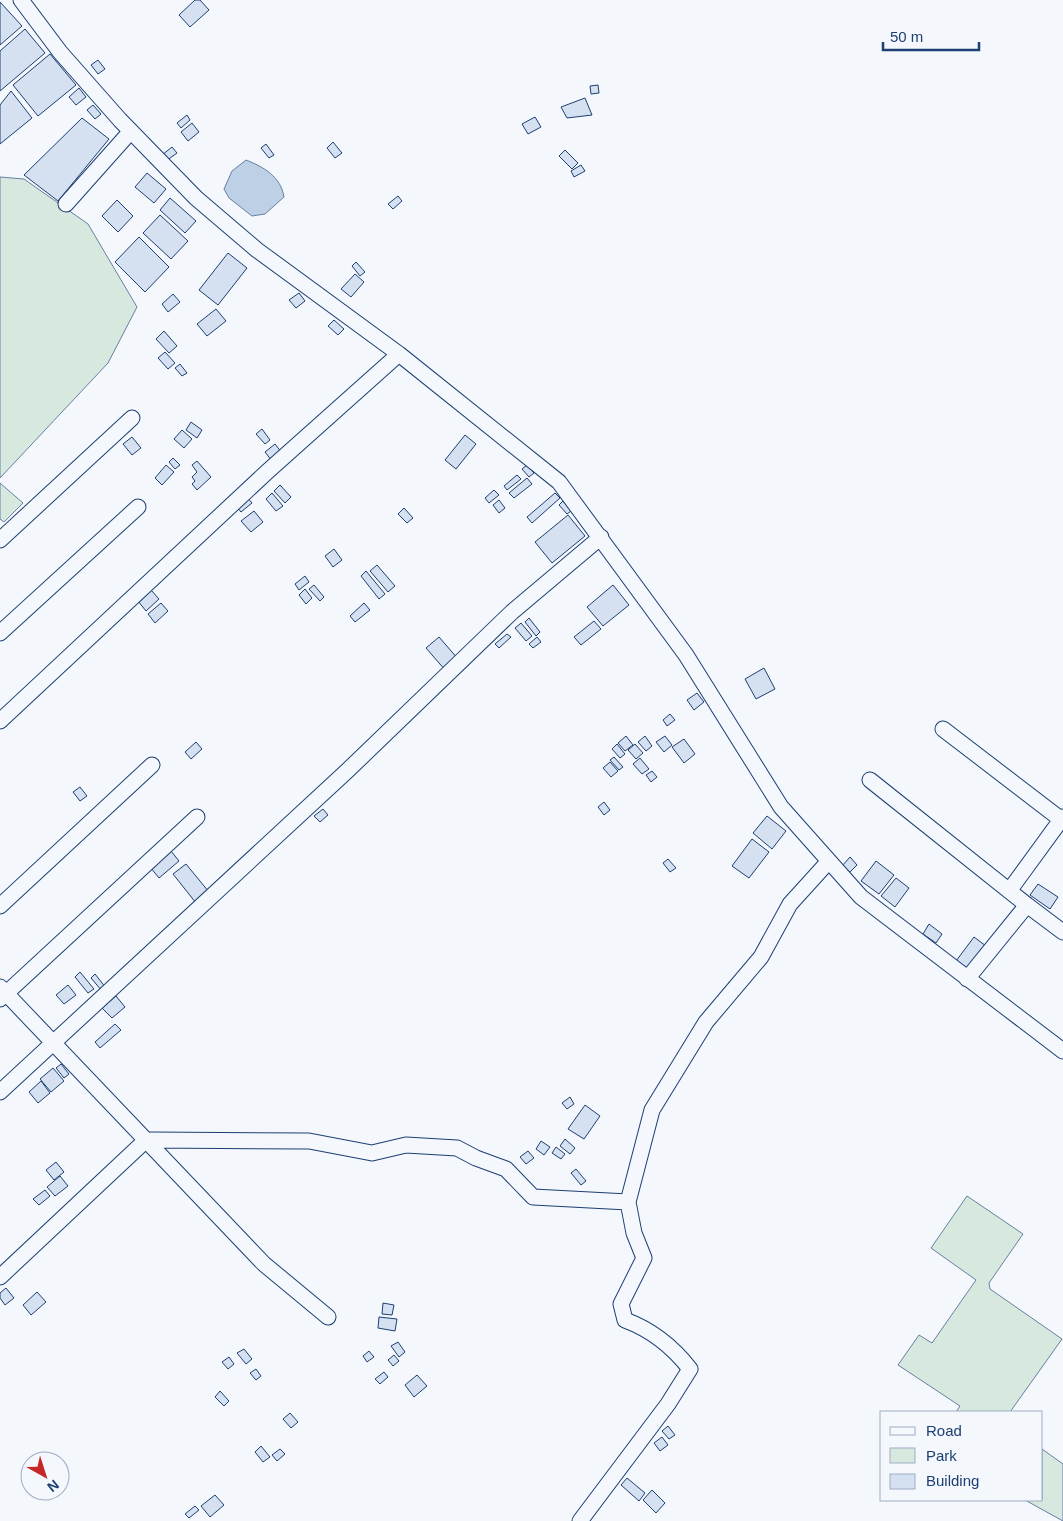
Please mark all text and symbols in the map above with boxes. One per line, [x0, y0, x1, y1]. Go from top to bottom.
scale bar [883, 20, 979, 52]
text: 50 m [890, 28, 923, 45]
legend [880, 1411, 1043, 1501]
text: Road [926, 1422, 962, 1439]
text: Park [926, 1447, 957, 1464]
north arrow [20, 1451, 70, 1501]
text: Building [926, 1472, 979, 1489]
text: N [44, 1477, 62, 1496]

